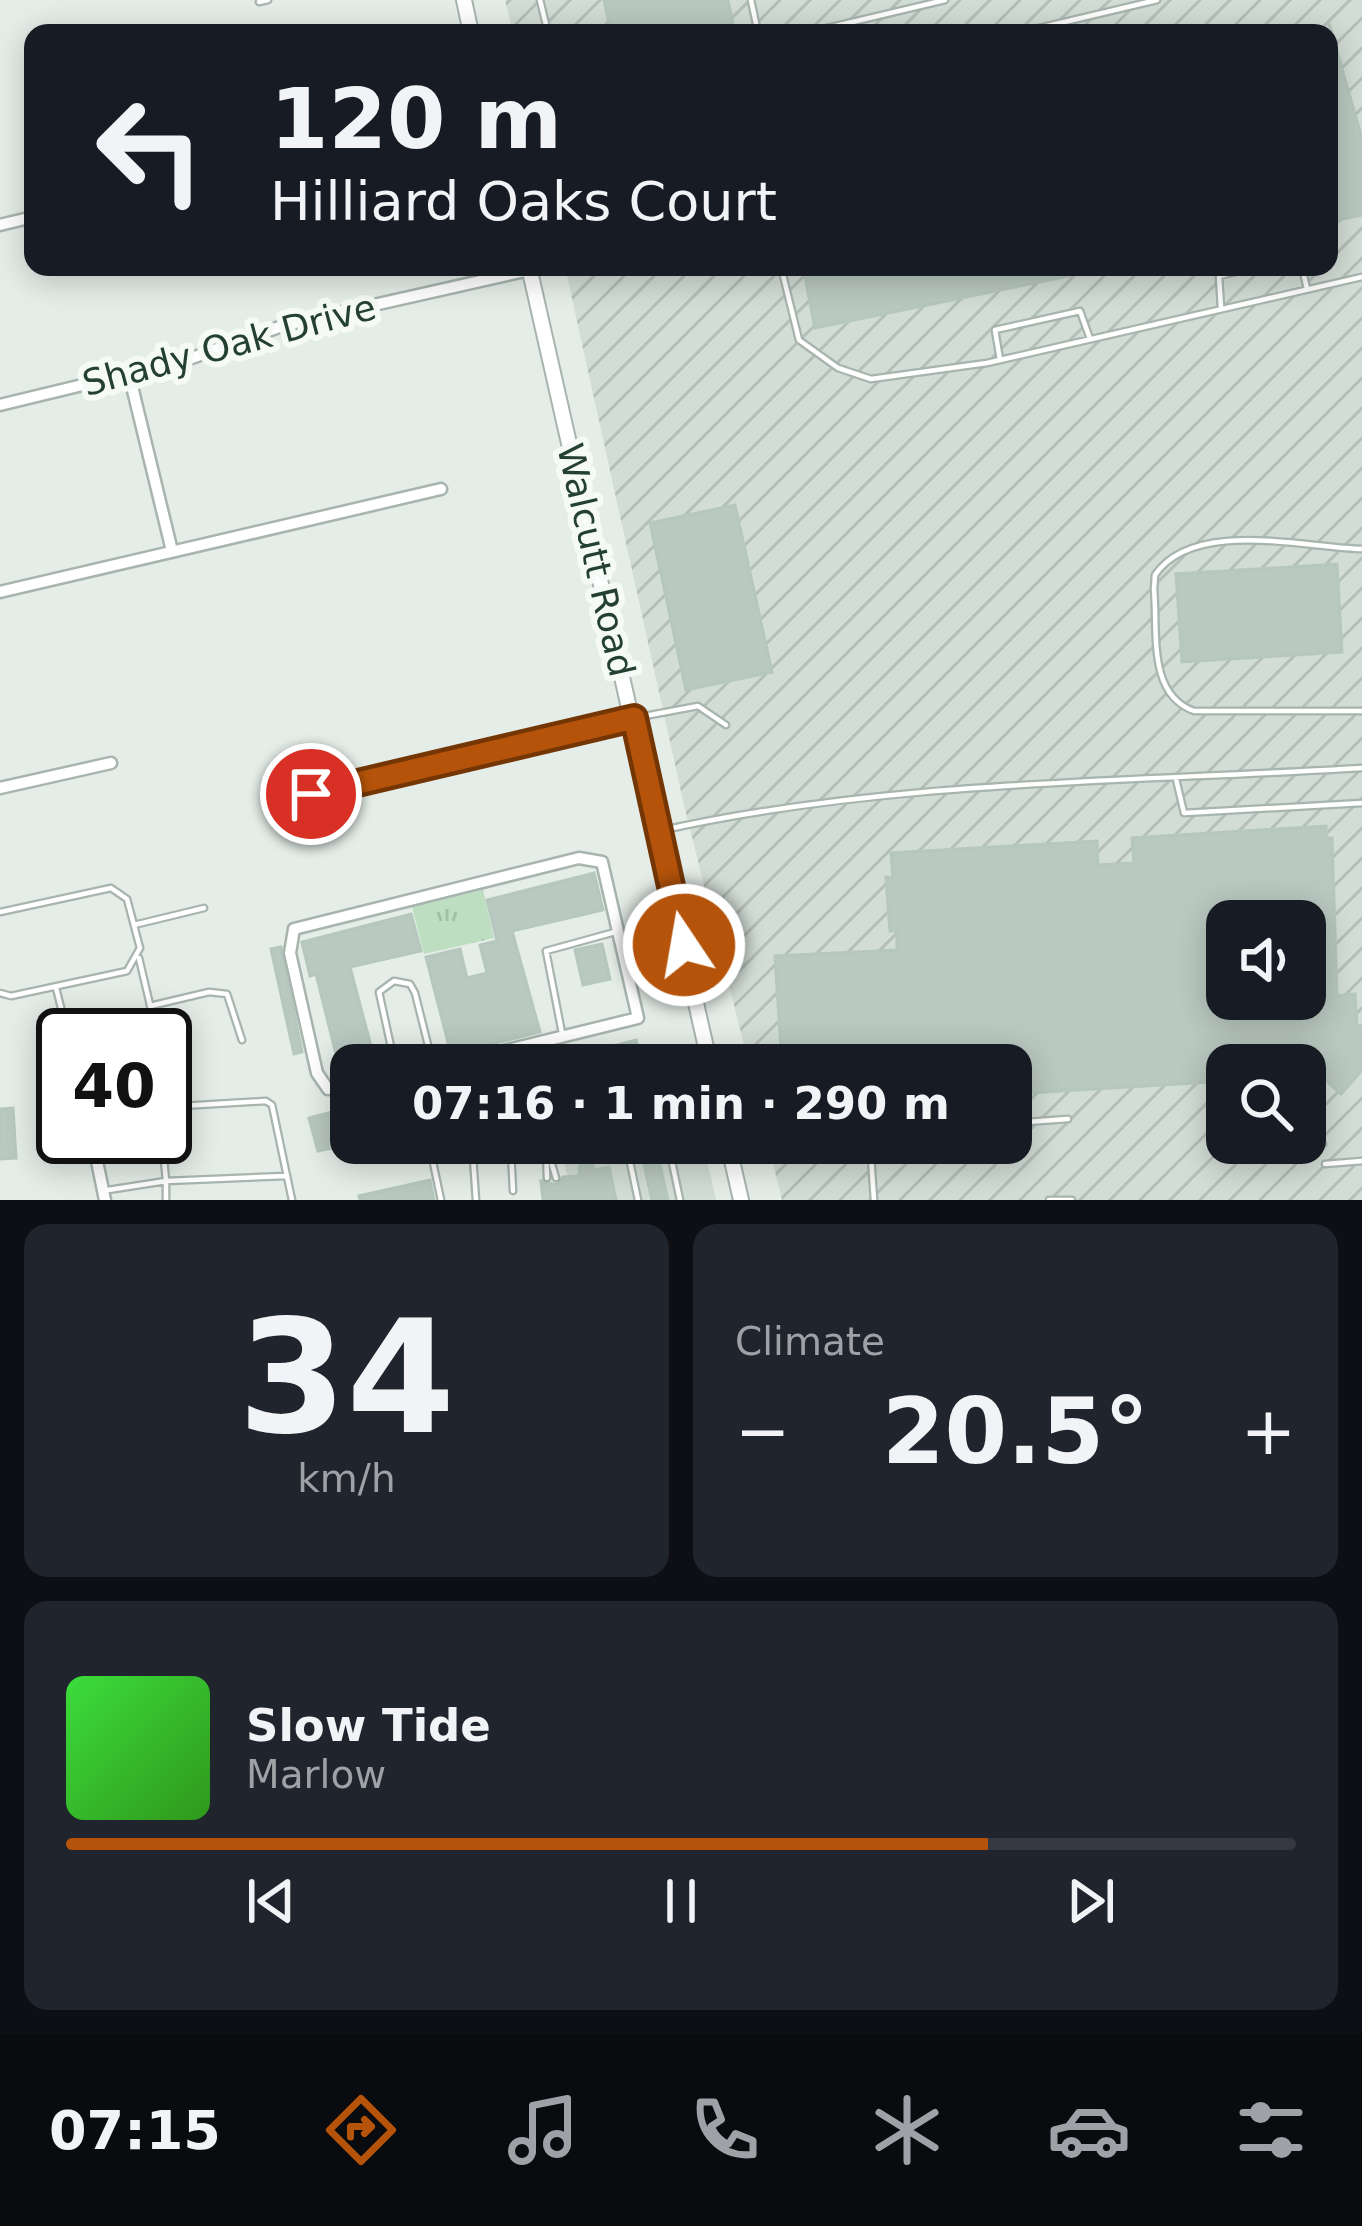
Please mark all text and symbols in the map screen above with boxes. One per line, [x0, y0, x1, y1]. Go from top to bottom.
text: 120 m [270, 70, 562, 168]
icon: left [72, 72, 228, 228]
text: Hilliard Oaks Court [270, 170, 777, 233]
street label: Shady Oak Drive [78, 286, 380, 404]
street label: Walcutt Road [549, 439, 643, 681]
pin [260, 743, 362, 845]
icon: arrive [278, 761, 344, 827]
position arrow [621, 882, 747, 1008]
map controls [1206, 900, 1326, 1164]
button: sound [1206, 900, 1326, 1020]
speed limit sign: 40 [36, 1008, 192, 1164]
button: search [1206, 1044, 1326, 1164]
text: 07:16 · 1 min · 290 m [412, 1077, 950, 1130]
text: 34 [238, 1287, 455, 1469]
text: Climate [735, 1319, 885, 1364]
text: 20.5° [882, 1379, 1149, 1484]
text: − [735, 1393, 790, 1470]
text: + [1241, 1393, 1296, 1470]
text: km/h [297, 1456, 396, 1501]
text: Slow Tide [246, 1699, 491, 1752]
text: Marlow [246, 1752, 386, 1797]
icon: previous [238, 1868, 304, 1934]
icon: pause [648, 1868, 714, 1934]
icon: next [1058, 1868, 1124, 1934]
icon: directions [319, 2088, 403, 2172]
icon: music [501, 2088, 585, 2172]
icon: phone [683, 2088, 767, 2172]
icon: climate [865, 2088, 949, 2172]
icon: car [1047, 2088, 1131, 2172]
icon: filters [1229, 2088, 1313, 2172]
text: 07:15 [49, 2099, 221, 2162]

